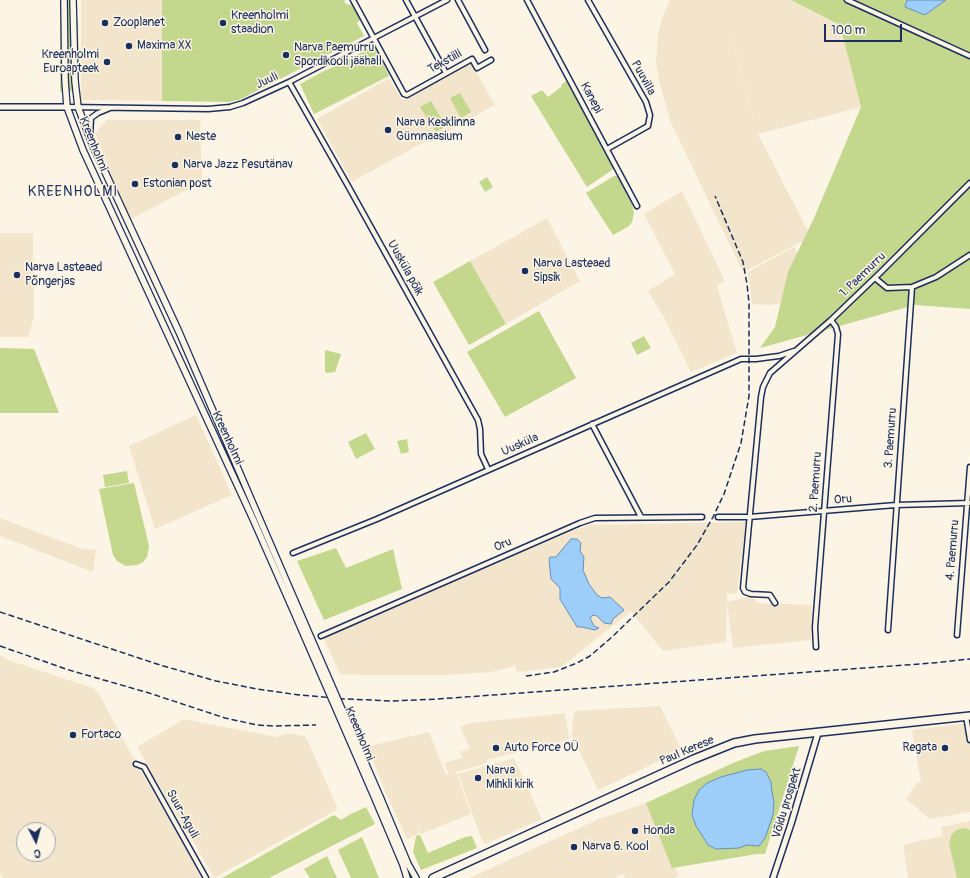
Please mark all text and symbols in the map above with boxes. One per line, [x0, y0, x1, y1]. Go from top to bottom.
place label: Kreenholmi staadion [231, 9, 288, 37]
place label: Zooplanet [113, 16, 165, 30]
scale bar [826, 16, 904, 42]
marker: Zooplanet [100, 18, 110, 28]
marker: Kreenholmi staadion [218, 18, 228, 28]
text: 100 m [831, 23, 865, 38]
place label: Maxima XX [137, 39, 192, 53]
marker: Maxima XX [124, 41, 134, 51]
place label: Narva Paemurru Spordikooli jäähall [294, 41, 382, 69]
street label: Tekstiili [426, 47, 464, 77]
place label: Kreenholmi Euroapteek [42, 48, 99, 76]
marker: Narva Paemurru Spordikooli jäähall [281, 50, 291, 60]
marker: Kreenholmi Euroapteek [102, 57, 112, 67]
street label: Puuvilla [628, 58, 658, 98]
street label: Juuli [254, 70, 280, 92]
street label: Kanepi [577, 80, 605, 116]
street label: Kreenholmi [76, 115, 110, 173]
place label: Narva Kesklinna Gümnaasium [396, 116, 475, 144]
marker: Narva Kesklinna Gümnaasium [383, 125, 393, 135]
place label: Neste [186, 130, 216, 144]
marker: Neste [173, 132, 183, 142]
place label: Narva Jazz Pesutänav [183, 158, 293, 172]
marker: Narva Jazz Pesutänav [170, 160, 180, 170]
place label: Estonian post [143, 177, 212, 191]
marker: Estonian post [130, 179, 140, 189]
district label: KREENHOLMI [28, 184, 118, 200]
street label: Uusküla põik [384, 238, 426, 298]
street label: 1. Paemurru [837, 249, 889, 301]
place label: Narva Lasteaed Sipsik [533, 257, 610, 285]
place label: Narva Lasteaed Põngerjas [25, 261, 102, 289]
marker: Narva Lasteaed Sipsik [520, 266, 530, 276]
marker: Narva Lasteaed Põngerjas [12, 270, 22, 280]
street label: 3. Paemurru [882, 407, 900, 469]
street label: Kreenholmi [208, 409, 246, 467]
street label: Uusküla [499, 430, 541, 460]
street label: 2. Paemurru [807, 451, 825, 513]
street label: Oru [833, 492, 853, 508]
street label: 4. Paemurru [943, 519, 963, 581]
street label: Oru [492, 535, 514, 555]
street label: Kreenholmi [341, 705, 377, 763]
place label: Fortaco [81, 728, 121, 742]
marker: Fortaco [68, 730, 78, 740]
street label: Paul Kerese [658, 733, 716, 769]
place label: Auto Force OÜ [504, 741, 579, 755]
place label: Regata [902, 741, 937, 755]
marker: Auto Force OÜ [491, 743, 501, 753]
marker: Regata [940, 743, 950, 753]
place label: Narva Mihkli kirik [486, 764, 534, 792]
street label: Võidu prospekt [769, 766, 805, 840]
marker: Narva Mihkli kirik [473, 773, 483, 783]
street label: Suur-Aguli [163, 787, 201, 841]
north arrow [16, 822, 56, 862]
place label: Honda [643, 824, 675, 838]
marker: Honda [630, 826, 640, 836]
place label: Narva 6. Kool [582, 840, 649, 854]
marker: Narva 6. Kool [569, 842, 579, 852]
text: С [33, 847, 41, 860]

